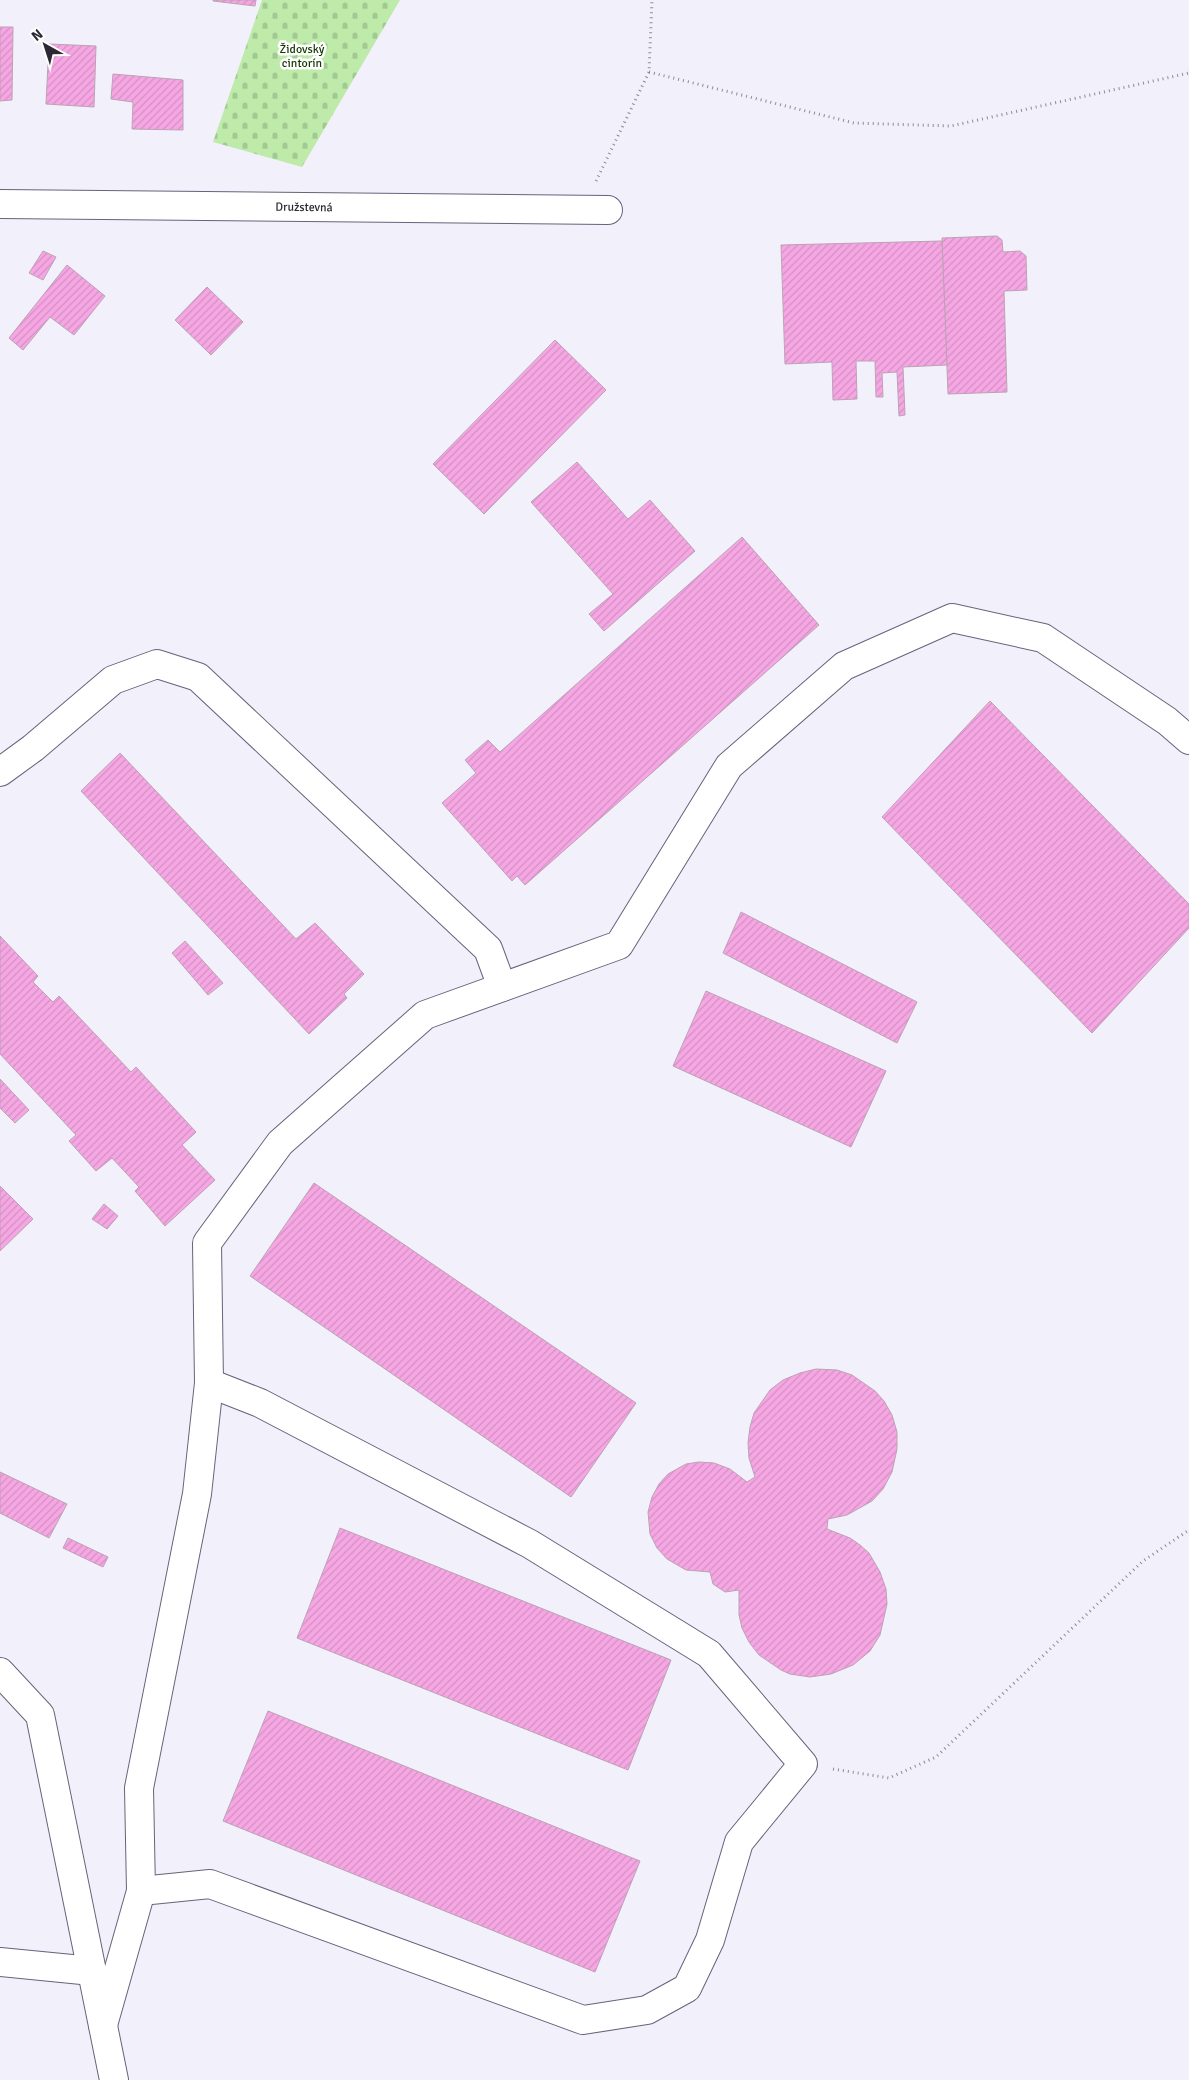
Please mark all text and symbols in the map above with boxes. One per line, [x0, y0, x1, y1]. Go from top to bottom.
north arrow [20, 20, 70, 70]
text: N [28, 26, 46, 45]
park label: Židovský cintorín [280, 42, 325, 71]
street label: Družstevná [275, 199, 333, 215]

